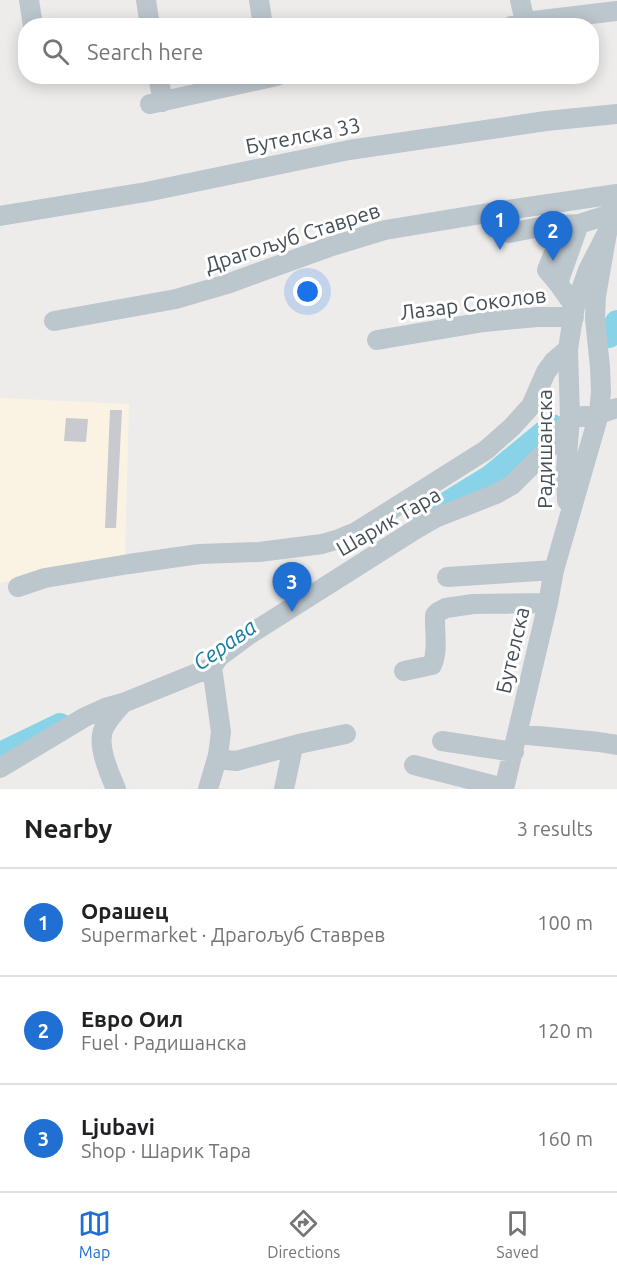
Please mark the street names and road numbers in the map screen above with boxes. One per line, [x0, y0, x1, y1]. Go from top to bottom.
street label: Бутелска 33 [244, 112, 362, 158]
street label: Драгољуб Ставрев [201, 197, 383, 277]
street label: Лазар Соколов [398, 282, 548, 324]
street label: Радишанска [532, 389, 556, 509]
street label: Шарик Тара [332, 482, 444, 560]
street label: Бутелска [490, 604, 534, 696]

